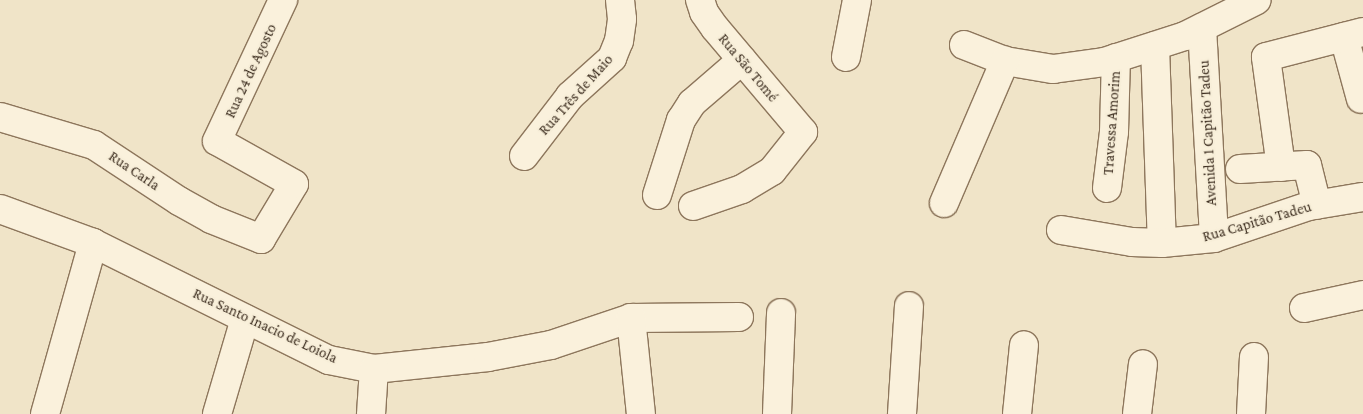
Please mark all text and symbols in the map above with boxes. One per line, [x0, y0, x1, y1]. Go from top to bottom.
street label: Rua 24 de Agosto [221, 21, 281, 121]
street label: Rua São Tomé [714, 30, 782, 106]
street label: Rua Três de Maio [535, 51, 617, 139]
street label: Avenida 1 Capitão Tadeu [1195, 60, 1221, 206]
street label: Travessa Amorim [1099, 70, 1125, 176]
street label: Rua Carla [105, 147, 163, 195]
street label: Rua Capitão Tadeu [1200, 198, 1314, 246]
street label: Rua Santo Inacio de Loiola [190, 285, 340, 367]

